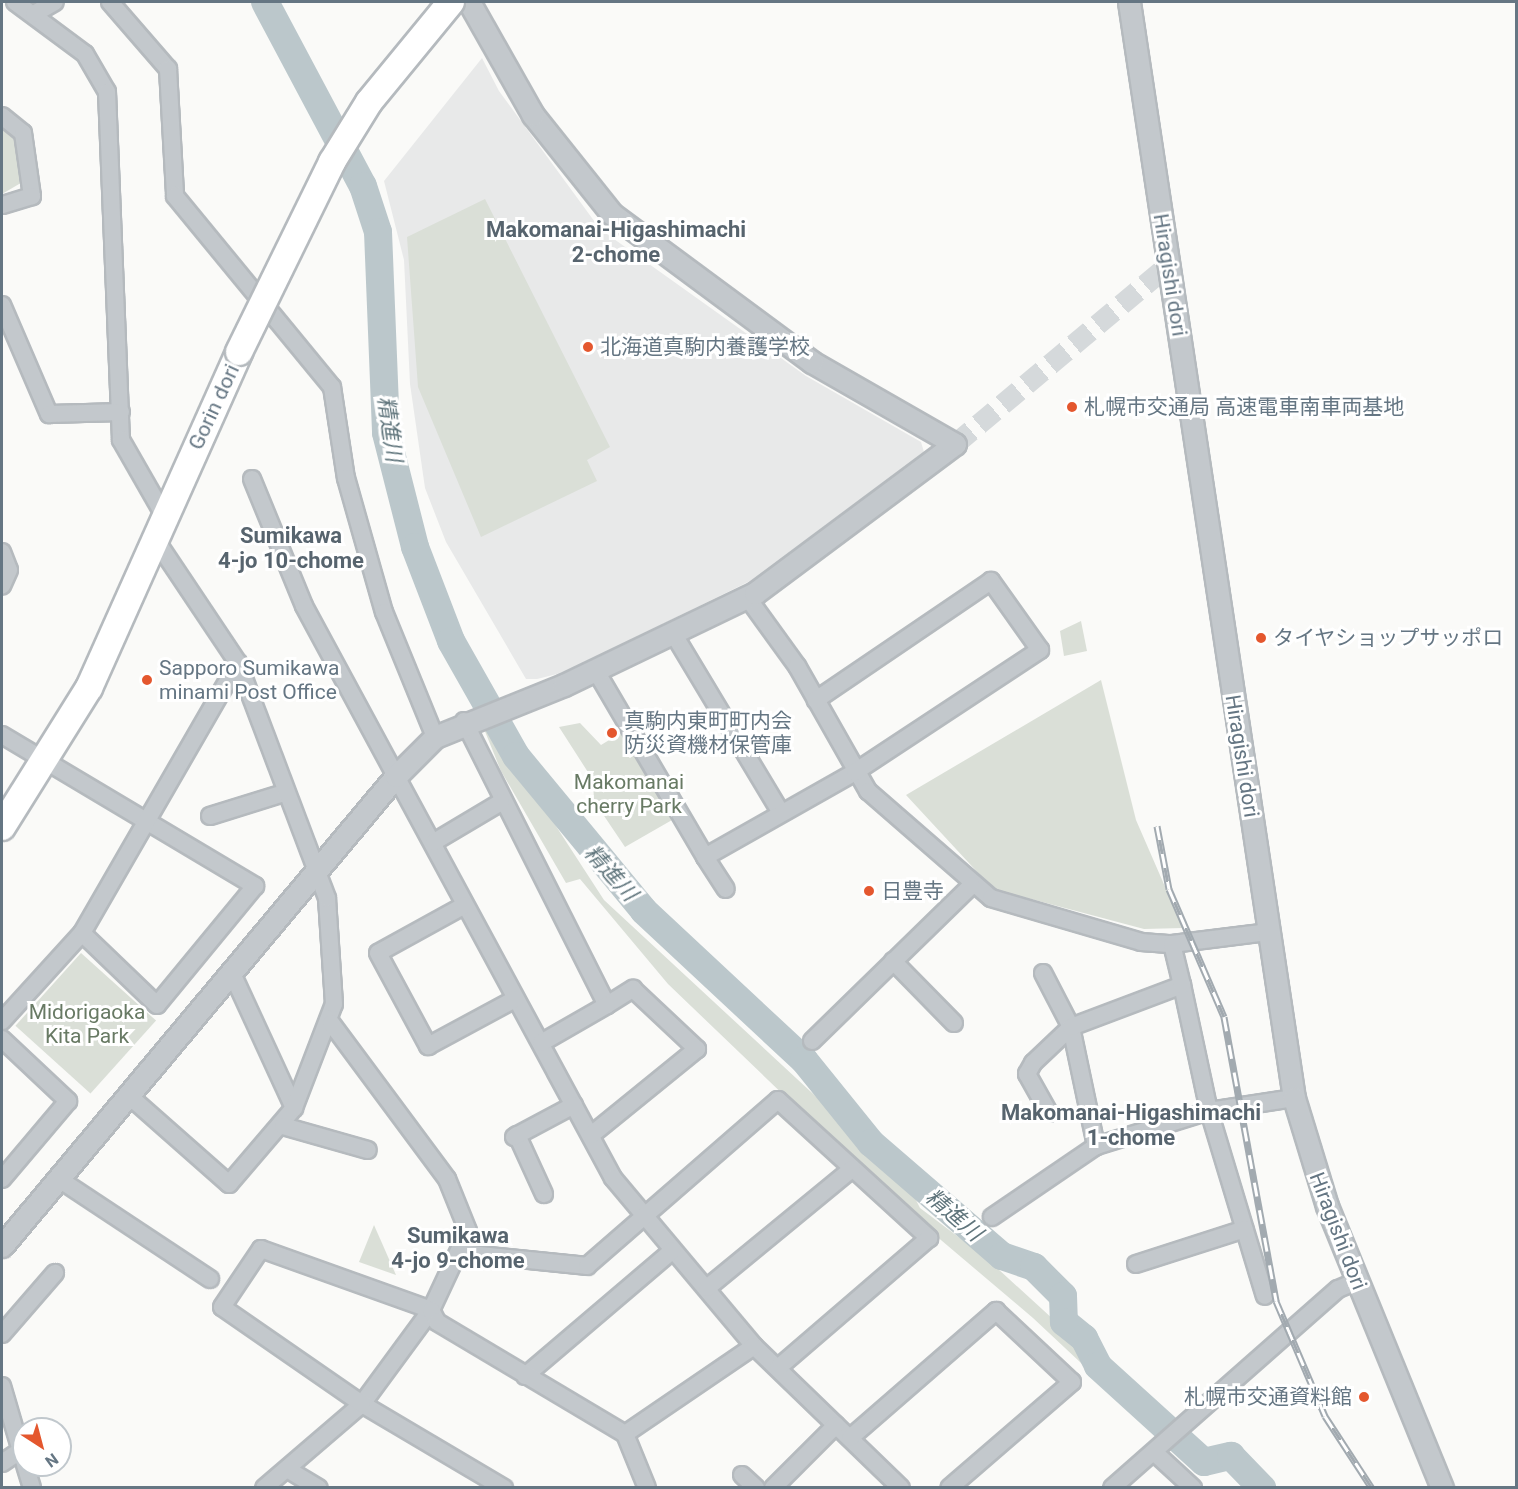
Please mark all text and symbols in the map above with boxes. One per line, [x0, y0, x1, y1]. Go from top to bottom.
street label: Hiragishi dori [1148, 212, 1192, 338]
district label: Makomanai-Higashimachi 2-chome [486, 216, 746, 268]
place label: 北海道真駒内養護学校 [600, 334, 810, 360]
marker: 北海道真駒内養護学校 [581, 340, 595, 354]
street label: Gorin dori [183, 360, 245, 454]
water label: 精進川 [372, 394, 408, 464]
place label: 札幌市交通局 高速電車南車両基地 [1084, 394, 1404, 420]
marker: 札幌市交通局 高速電車南車両基地 [1065, 400, 1079, 414]
district label: Sumikawa 4-jo 10-chome [218, 522, 364, 574]
place label: タイヤショップサッポロ [1273, 625, 1504, 651]
marker: タイヤショップサッポロ [1254, 631, 1268, 645]
place label: Sapporo Sumikawa minami Post Office [159, 655, 339, 705]
marker: Sapporo Sumikawa minami Post Office [140, 673, 154, 687]
street label: Hiragishi dori [1220, 693, 1264, 819]
place label: 真駒内東町町内会 防災資機材保管庫 [624, 708, 792, 758]
marker: 真駒内東町町内会 防災資機材保管庫 [605, 726, 619, 740]
park label: Makomanai cherry Park [574, 769, 684, 819]
water label: 精進川 [579, 840, 643, 906]
place label: 日豊寺 [881, 878, 944, 904]
marker: 日豊寺 [862, 884, 876, 898]
park label: Midorigaoka Kita Park [29, 999, 145, 1049]
district label: Makomanai-Higashimachi 1-chome [1001, 1099, 1261, 1150]
street label: Hiragishi dori [1304, 1169, 1372, 1293]
water label: 精進川 [920, 1183, 988, 1247]
district label: Sumikawa 4-jo 9-chome [391, 1222, 525, 1274]
place label: 札幌市交通資料館 [1184, 1384, 1352, 1410]
marker: 札幌市交通資料館 [1357, 1390, 1371, 1404]
north arrow [12, 1417, 72, 1477]
text: N [42, 1449, 62, 1471]

